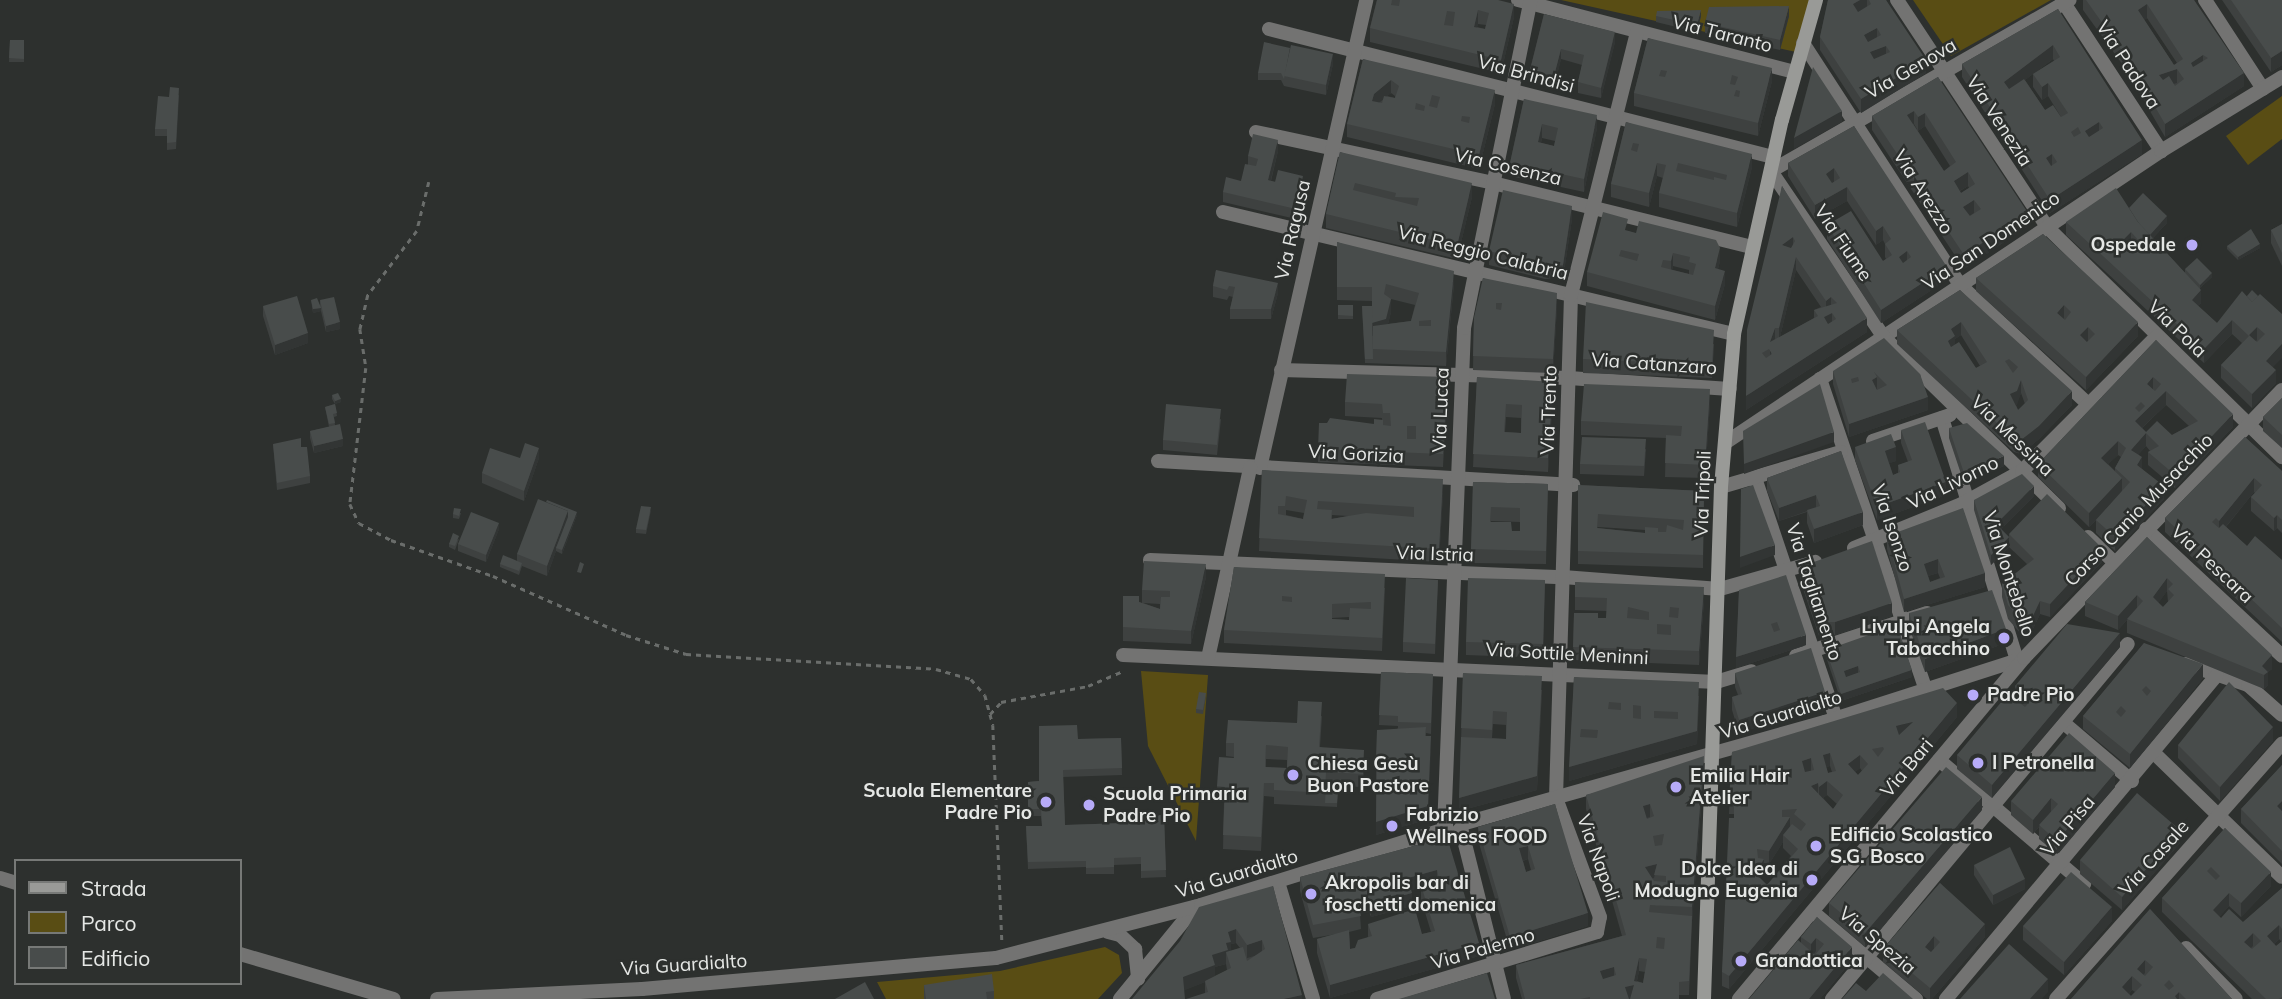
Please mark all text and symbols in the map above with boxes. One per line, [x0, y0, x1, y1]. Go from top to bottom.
street label: Via Taranto [1670, 11, 1774, 57]
street label: Via Padova [2091, 16, 2165, 114]
street label: Via Genova [1861, 34, 1961, 104]
street label: Via Brindisi [1475, 50, 1577, 98]
street label: Via Venezia [1961, 71, 2037, 171]
street label: Via Cosenza [1452, 144, 1564, 190]
street label: Via Arezzo [1888, 145, 1958, 239]
street label: Via Ragusa [1270, 178, 1316, 282]
street label: Via San Domenico [1918, 186, 2064, 296]
street label: Via Fiume [1809, 200, 1877, 286]
street label: Via Reggio Calabria [1395, 221, 1571, 285]
place label: Ospedale [2090, 234, 2176, 256]
marker: Ospedale [2182, 235, 2202, 255]
street label: Via Pola [2143, 295, 2211, 363]
street label: Via Catanzaro [1590, 348, 1718, 380]
street label: Via Trento [1536, 365, 1562, 455]
street label: Via Lucca [1428, 367, 1454, 453]
street label: Via Messina [1966, 391, 2058, 481]
street label: Corso Canio Musacchio [2060, 429, 2218, 591]
street label: Via Gorizia [1307, 440, 1405, 468]
street label: Via Tripoli [1690, 450, 1716, 538]
street label: Via Livorno [1904, 451, 2002, 515]
street label: Via Isonzo [1866, 481, 1918, 575]
street label: Via Montebello [1978, 508, 2040, 640]
street label: Via Tagliamento [1781, 520, 1847, 664]
street label: Via Pescara [2166, 520, 2258, 608]
street label: Via Istria [1396, 541, 1474, 567]
place label: Livulpi Angela Tabacchino [1861, 616, 1990, 660]
marker: Livulpi Angela Tabacchino [1996, 630, 2012, 646]
street label: Via Sottile Meninni [1485, 638, 1649, 670]
place label: Padre Pio [1987, 684, 2075, 706]
street label: Via Guardialto [1717, 686, 1845, 744]
marker: Padre Pio [1965, 687, 1981, 703]
street label: Via Bari [1876, 734, 1938, 802]
place label: I Petronella [1992, 752, 2094, 774]
place label: Chiesa Gesù Buon Pastore [1307, 753, 1429, 797]
marker: I Petronella [1970, 755, 1986, 771]
place label: Emilia Hair Atelier [1690, 765, 1789, 809]
marker: Chiesa Gesù Buon Pastore [1285, 767, 1301, 783]
marker: Emilia Hair Atelier [1668, 779, 1684, 795]
place label: Scuola Elementare Padre Pio [863, 780, 1032, 824]
place label: Scuola Primaria Padre Pio [1103, 783, 1247, 827]
street label: Via Pisa [2036, 791, 2100, 861]
marker: Scuola Elementare Padre Pio [1038, 794, 1054, 810]
marker: Scuola Primaria Padre Pio [1081, 797, 1097, 813]
place label: Fabrizio Wellness FOOD [1406, 804, 1548, 848]
street label: Via Napoli [1572, 811, 1624, 905]
street label: Via Casale [2114, 815, 2194, 901]
marker: Fabrizio Wellness FOOD [1384, 818, 1400, 834]
place label: Edificio Scolastico S.G. Bosco [1830, 824, 1993, 868]
marker: Edificio Scolastico S.G. Bosco [1808, 838, 1824, 854]
street label: Via Guardialto [1173, 845, 1301, 903]
place label: Dolce Idea di Modugno Eugenia [1634, 858, 1798, 902]
legend [14, 859, 242, 985]
place label: Akropolis bar di foschetti domenica [1325, 872, 1496, 916]
marker: Dolce Idea di Modugno Eugenia [1804, 872, 1820, 888]
text: Strada [81, 875, 147, 901]
marker: Akropolis bar di foschetti domenica [1303, 886, 1319, 902]
street label: Via Spezia [1834, 902, 1920, 980]
text: Parco [81, 910, 136, 936]
street label: Via Palermo [1429, 923, 1537, 975]
text: Edificio [81, 945, 150, 971]
street label: Via Guardialto [620, 949, 748, 981]
place label: Grandottica [1755, 950, 1863, 972]
marker: Grandottica [1733, 953, 1749, 969]

